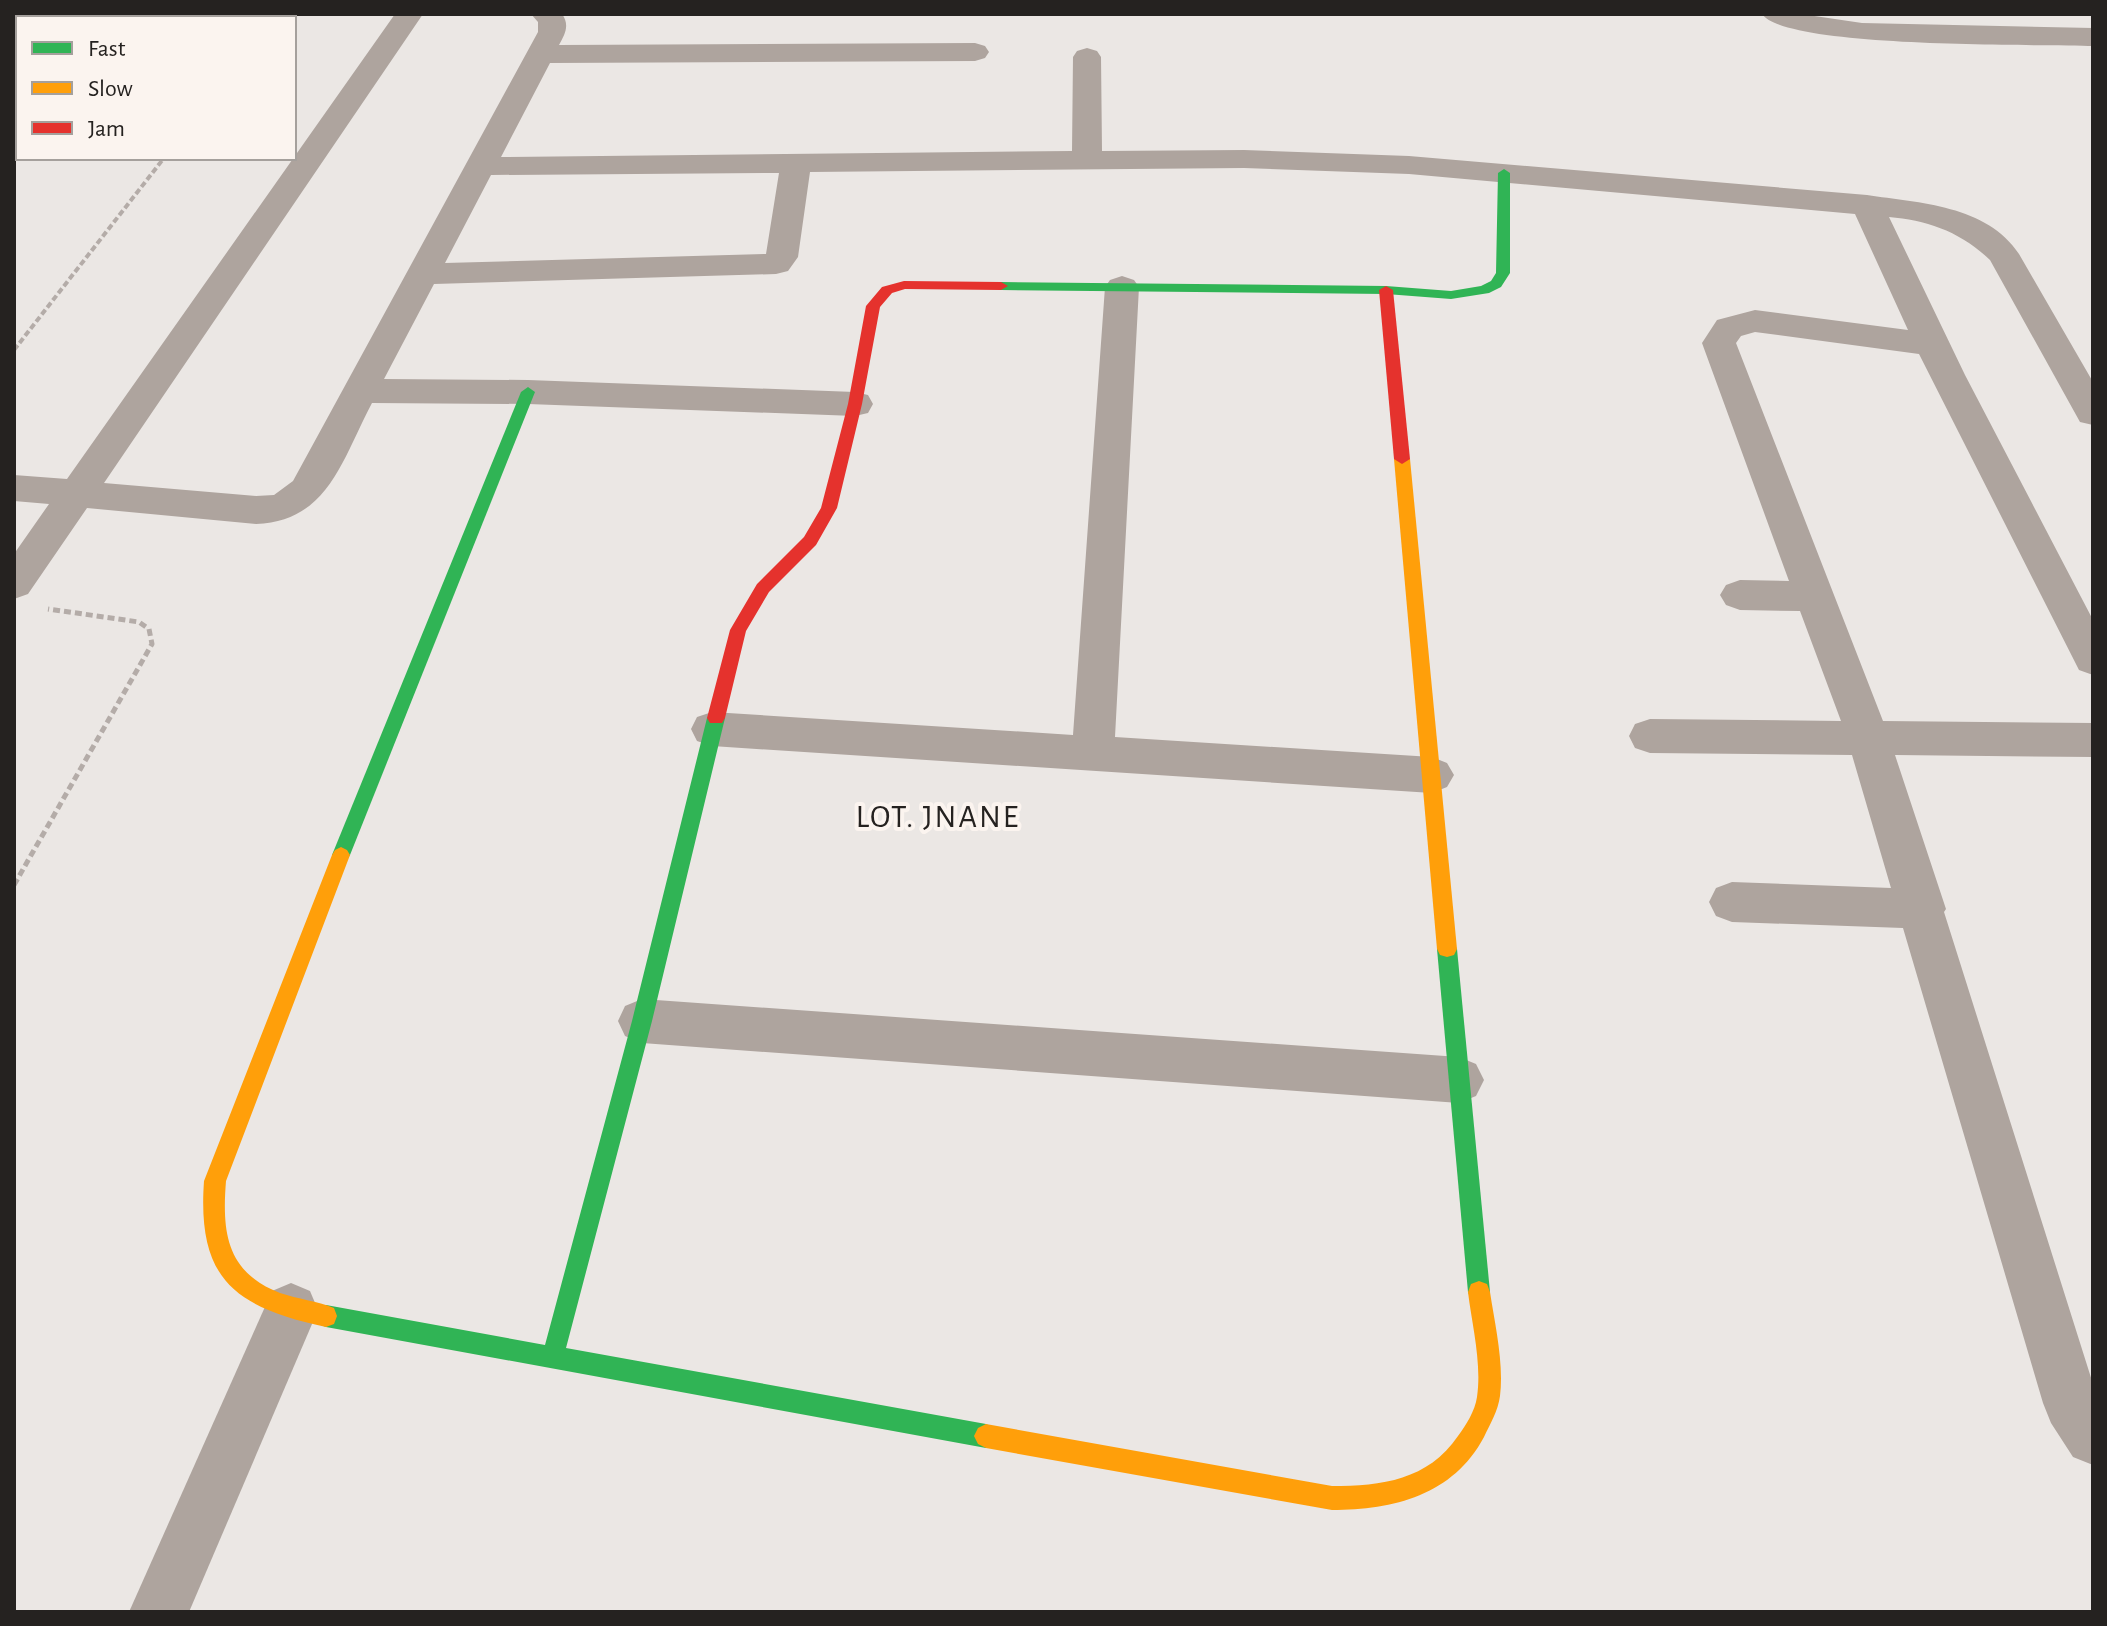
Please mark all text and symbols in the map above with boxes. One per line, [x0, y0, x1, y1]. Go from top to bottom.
legend [16, 16, 296, 160]
text: Fast [88, 37, 126, 61]
text: Slow [88, 77, 133, 101]
text: Jam [88, 117, 125, 141]
district label: LOT. JNANE [856, 801, 1020, 833]

